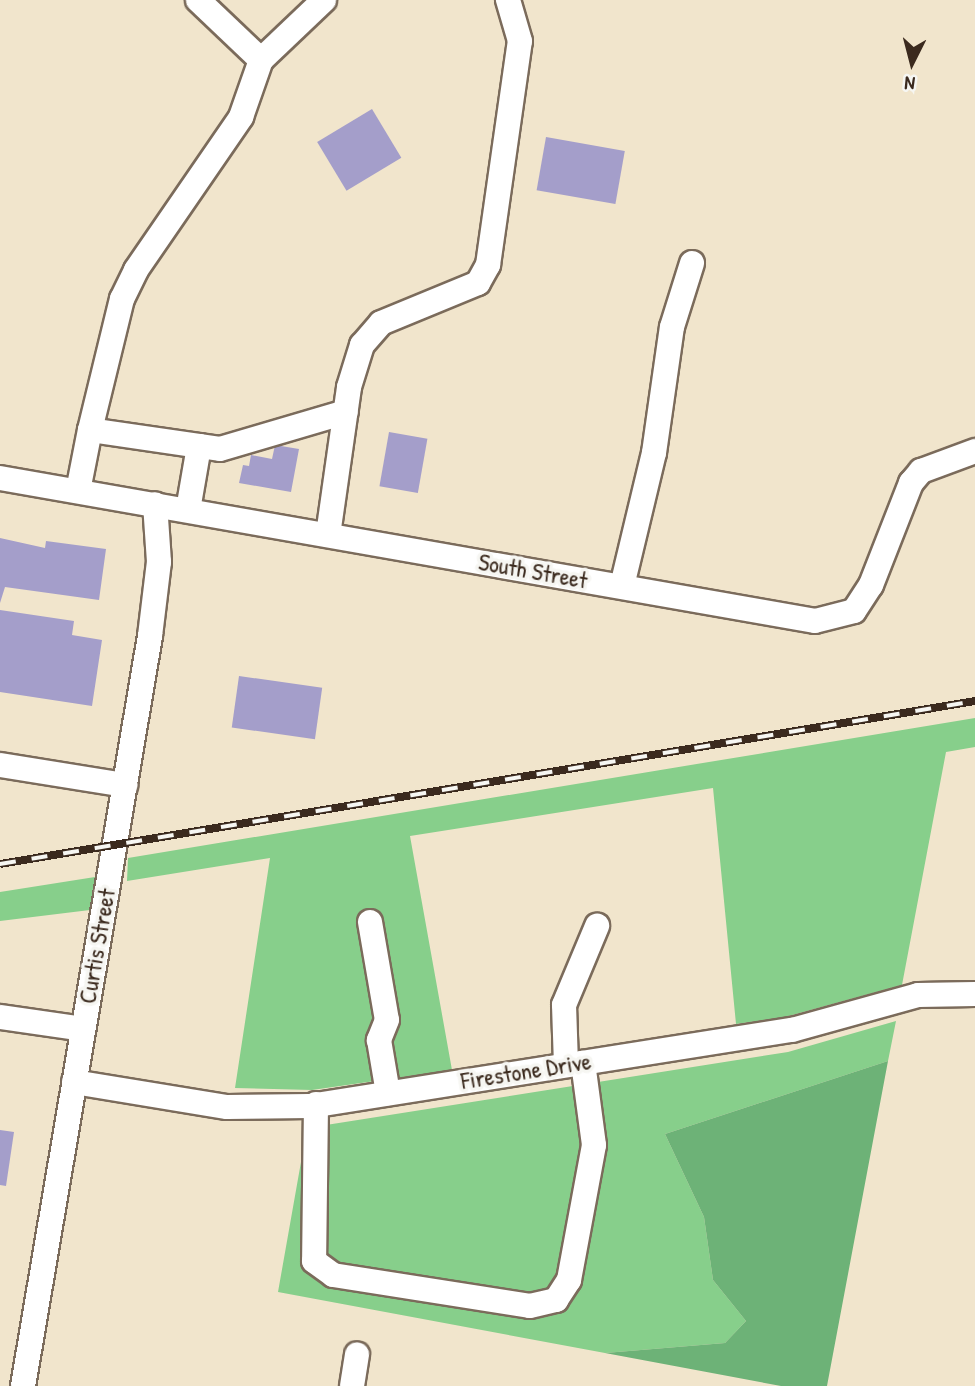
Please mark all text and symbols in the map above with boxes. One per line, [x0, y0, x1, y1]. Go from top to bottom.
north arrow [877, 28, 947, 98]
text: N [903, 70, 916, 97]
street label: South Street [476, 547, 590, 595]
street label: Curtis Street [73, 886, 121, 1006]
street label: Firestone Drive [459, 1046, 593, 1096]

